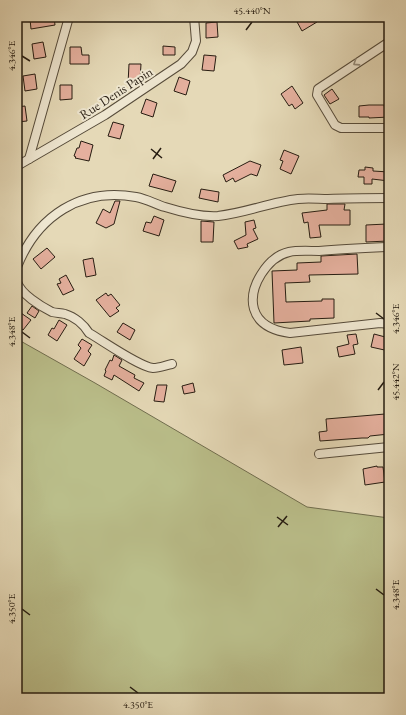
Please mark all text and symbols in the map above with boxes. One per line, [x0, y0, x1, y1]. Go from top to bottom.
text: 45.440°N [233, 4, 271, 17]
text: 4.346°E [5, 41, 18, 71]
one-way arrow [353, 59, 360, 66]
street label: Rue Denis Papin [76, 63, 156, 123]
text: 4.346°E [389, 304, 402, 334]
text: 4.348°E [5, 317, 18, 347]
text: 45.442°N [389, 363, 402, 401]
text: 4.348°E [389, 580, 402, 610]
text: 4.350°E [5, 594, 18, 624]
text: 4.350°E [123, 698, 153, 711]

